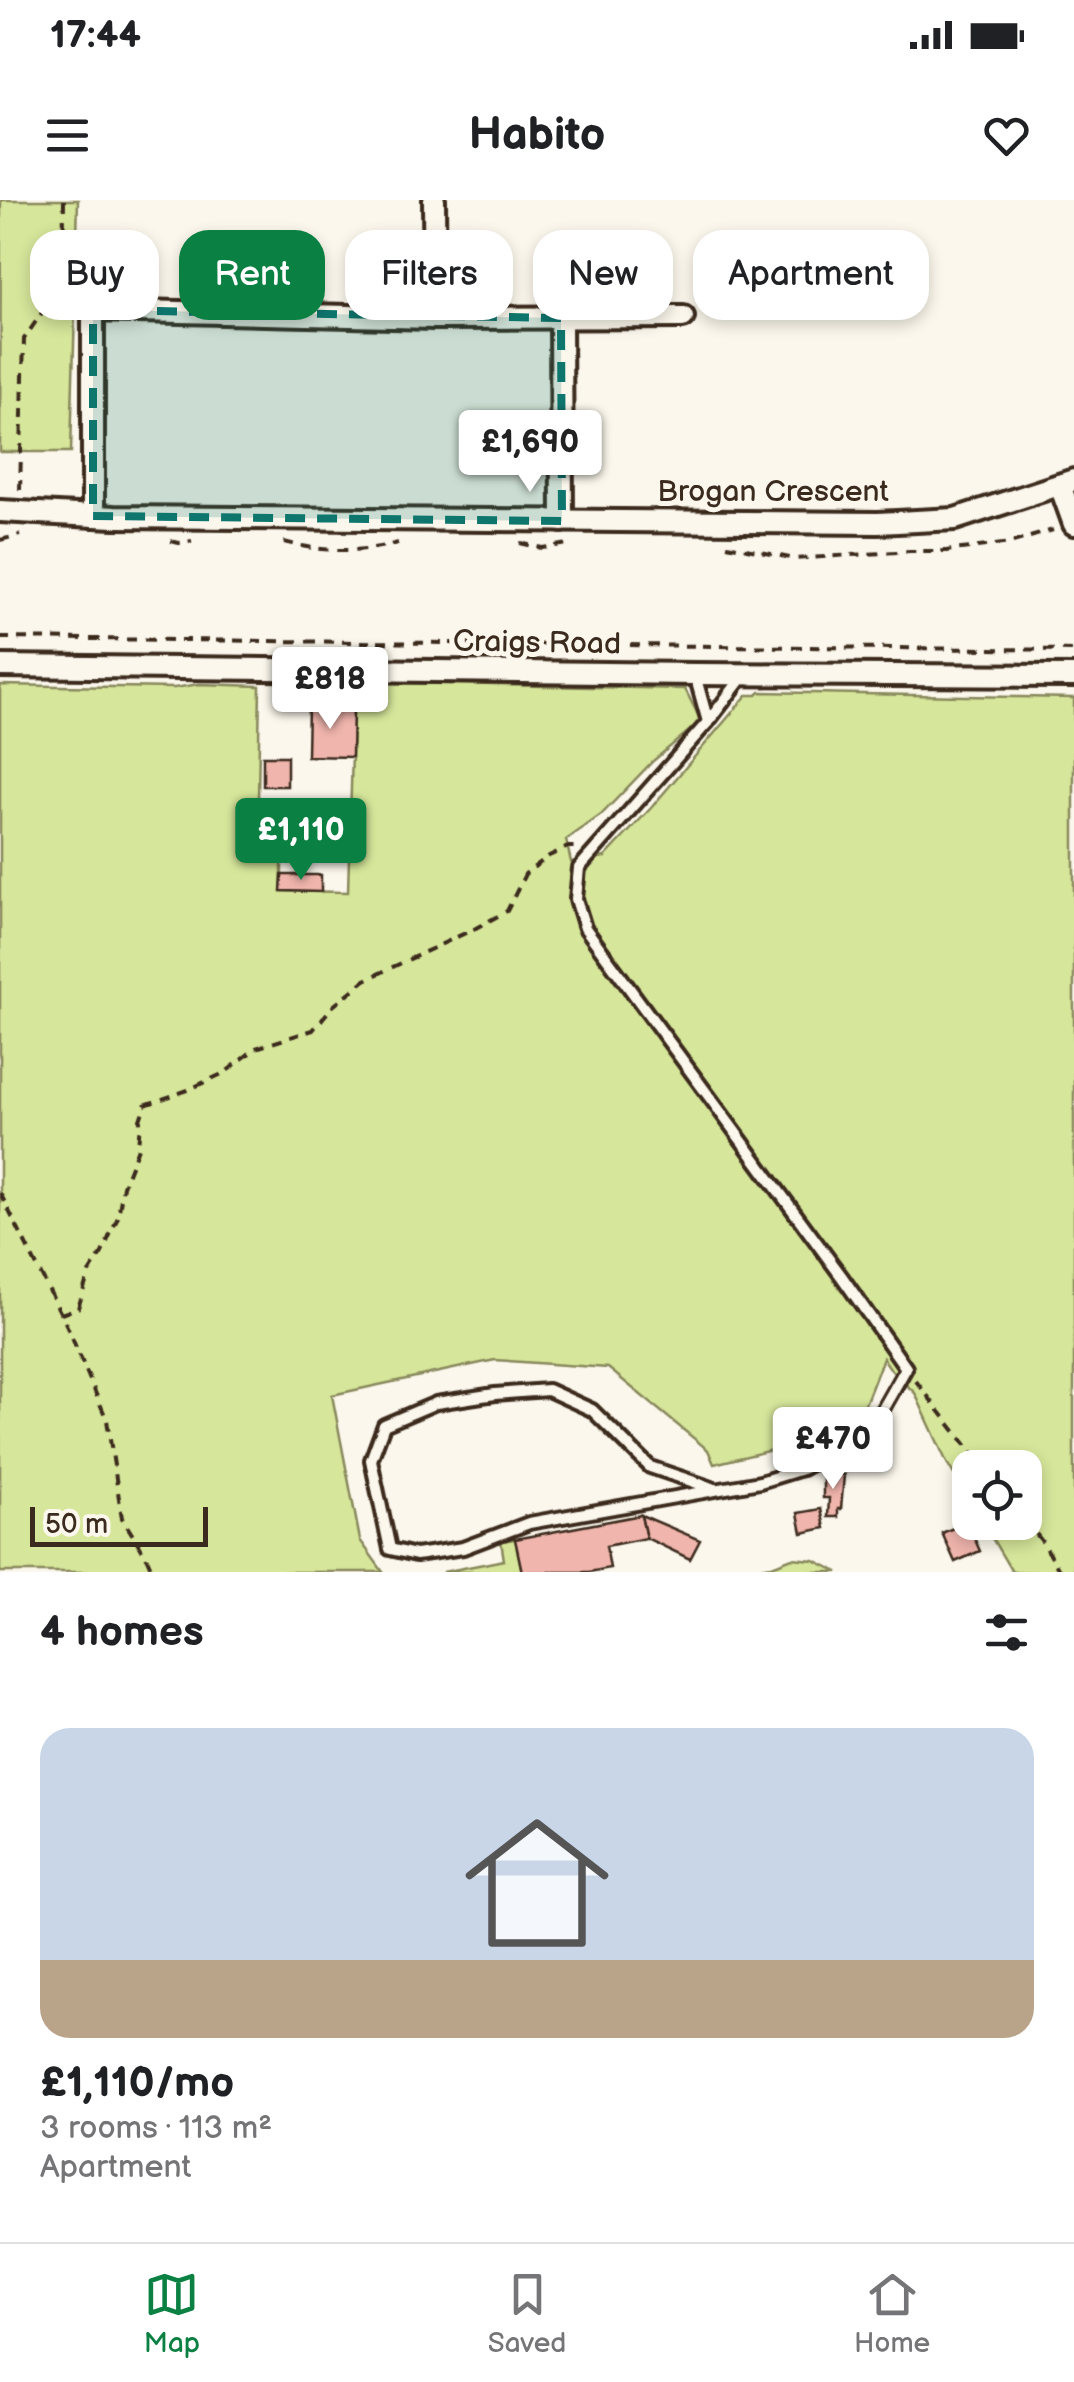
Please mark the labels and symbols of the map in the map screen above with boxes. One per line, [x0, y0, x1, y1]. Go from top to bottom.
pin: £1,690 [449, 410, 611, 495]
street label: Brogan Crescent [657, 474, 889, 510]
street label: Craigs Road [452, 624, 621, 662]
pin: £818 [271, 647, 389, 732]
pin: £1,110 [220, 798, 382, 883]
pin: £470 [774, 1407, 892, 1492]
scale bar [30, 1502, 208, 1546]

